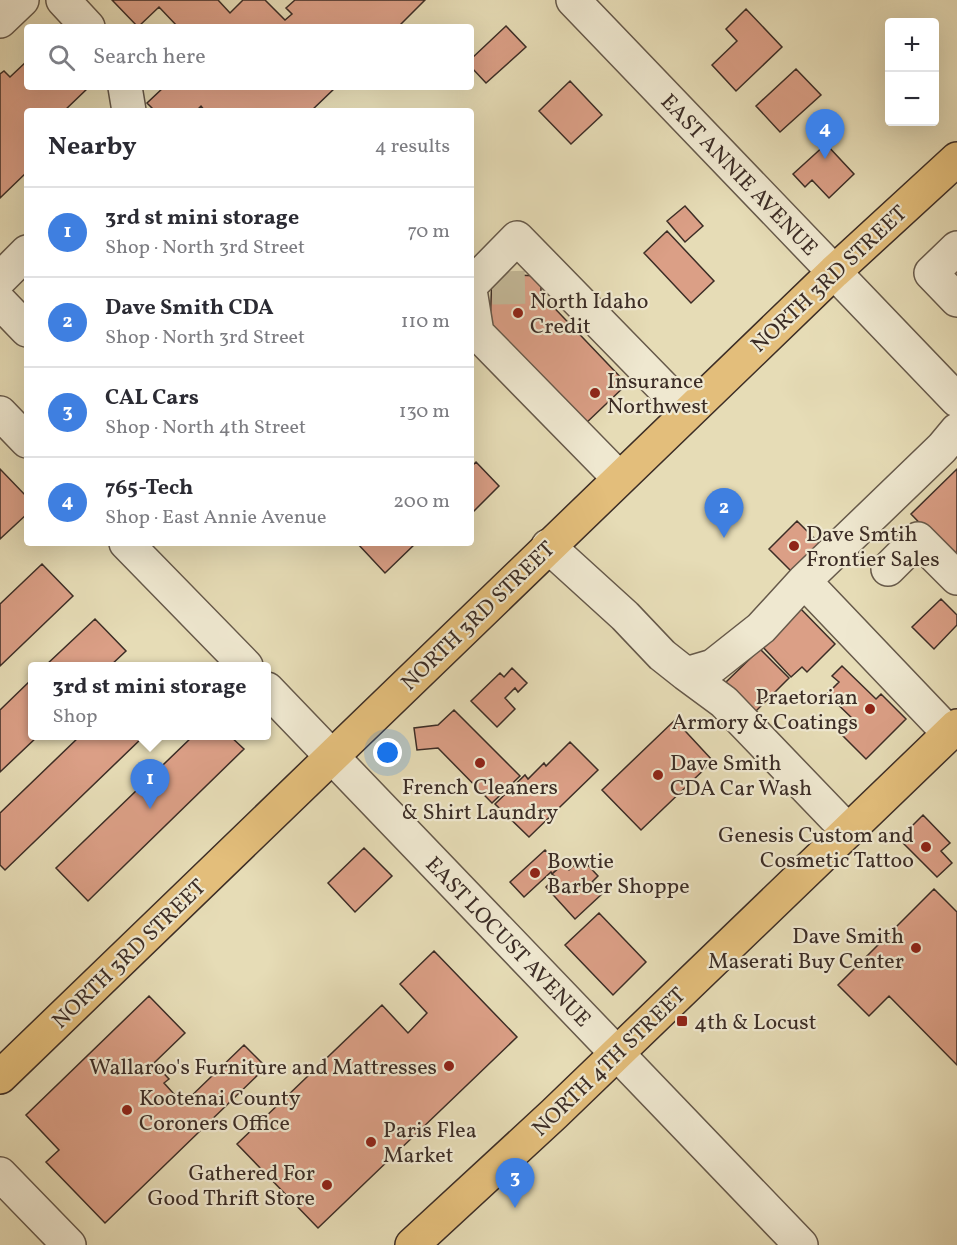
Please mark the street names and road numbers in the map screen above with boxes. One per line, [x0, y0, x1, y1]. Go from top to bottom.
street label: EAST ANNIE AVENUE [652, 88, 824, 264]
street label: NORTH 3RD STREET [745, 199, 915, 361]
street label: NORTH 3RD STREET [395, 535, 563, 699]
street label: EAST LOCUST AVENUE [417, 850, 597, 1035]
street label: NORTH 3RD STREET [46, 873, 214, 1037]
street label: NORTH 4TH STREET [526, 981, 694, 1144]

